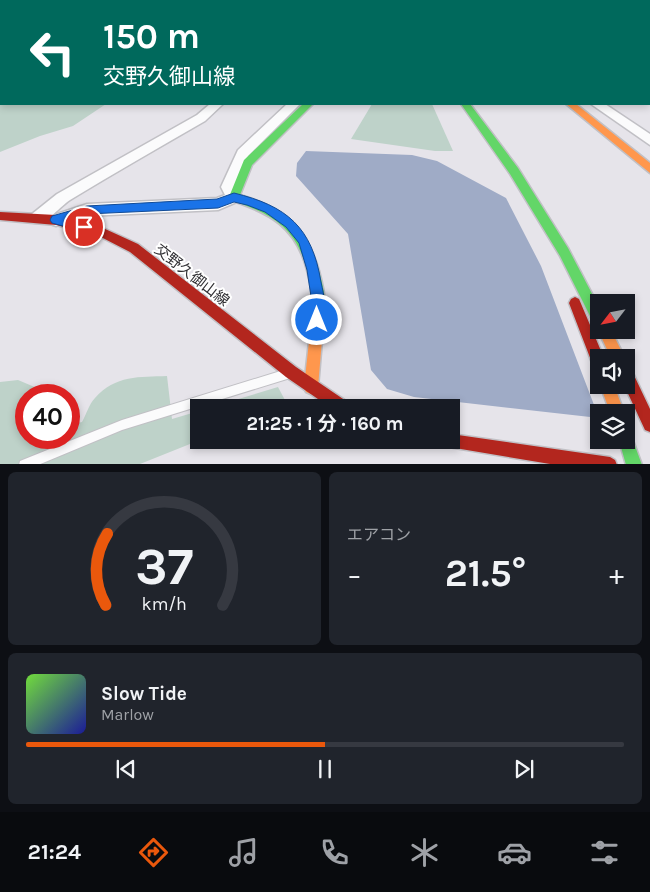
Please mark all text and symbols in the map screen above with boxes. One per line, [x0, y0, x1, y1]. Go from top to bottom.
text: 150 m [103, 16, 200, 57]
icon: left [20, 20, 85, 85]
text: 交野久御山線 [103, 64, 235, 90]
pin [63, 206, 105, 248]
icon: arrive [70, 213, 98, 241]
street label: 交野久御山線 [151, 240, 233, 310]
position arrow [290, 293, 342, 345]
north arrow [590, 294, 635, 339]
map controls [590, 294, 635, 449]
button: sound [590, 349, 635, 394]
speed limit sign: 40 [15, 384, 80, 449]
button: layers [590, 404, 635, 449]
text: 21:25 · 1 分 · 160 m [246, 413, 404, 435]
text: エアコン [347, 525, 411, 544]
text: 37 [135, 536, 194, 597]
text: 21.5° [445, 551, 526, 596]
text: − [347, 558, 362, 591]
text: + [609, 558, 624, 591]
text: km/h [142, 594, 187, 615]
text: Slow Tide [101, 683, 187, 705]
text: Marlow [101, 705, 154, 724]
icon: previous [112, 755, 140, 783]
icon: pause [311, 755, 339, 783]
icon: next [510, 755, 538, 783]
icon: directions [136, 835, 171, 870]
icon: music [226, 835, 261, 870]
icon: phone [317, 835, 352, 870]
icon: climate [407, 835, 442, 870]
icon: car [497, 835, 532, 870]
icon: filters [587, 835, 622, 870]
text: 21:24 [28, 839, 81, 865]

